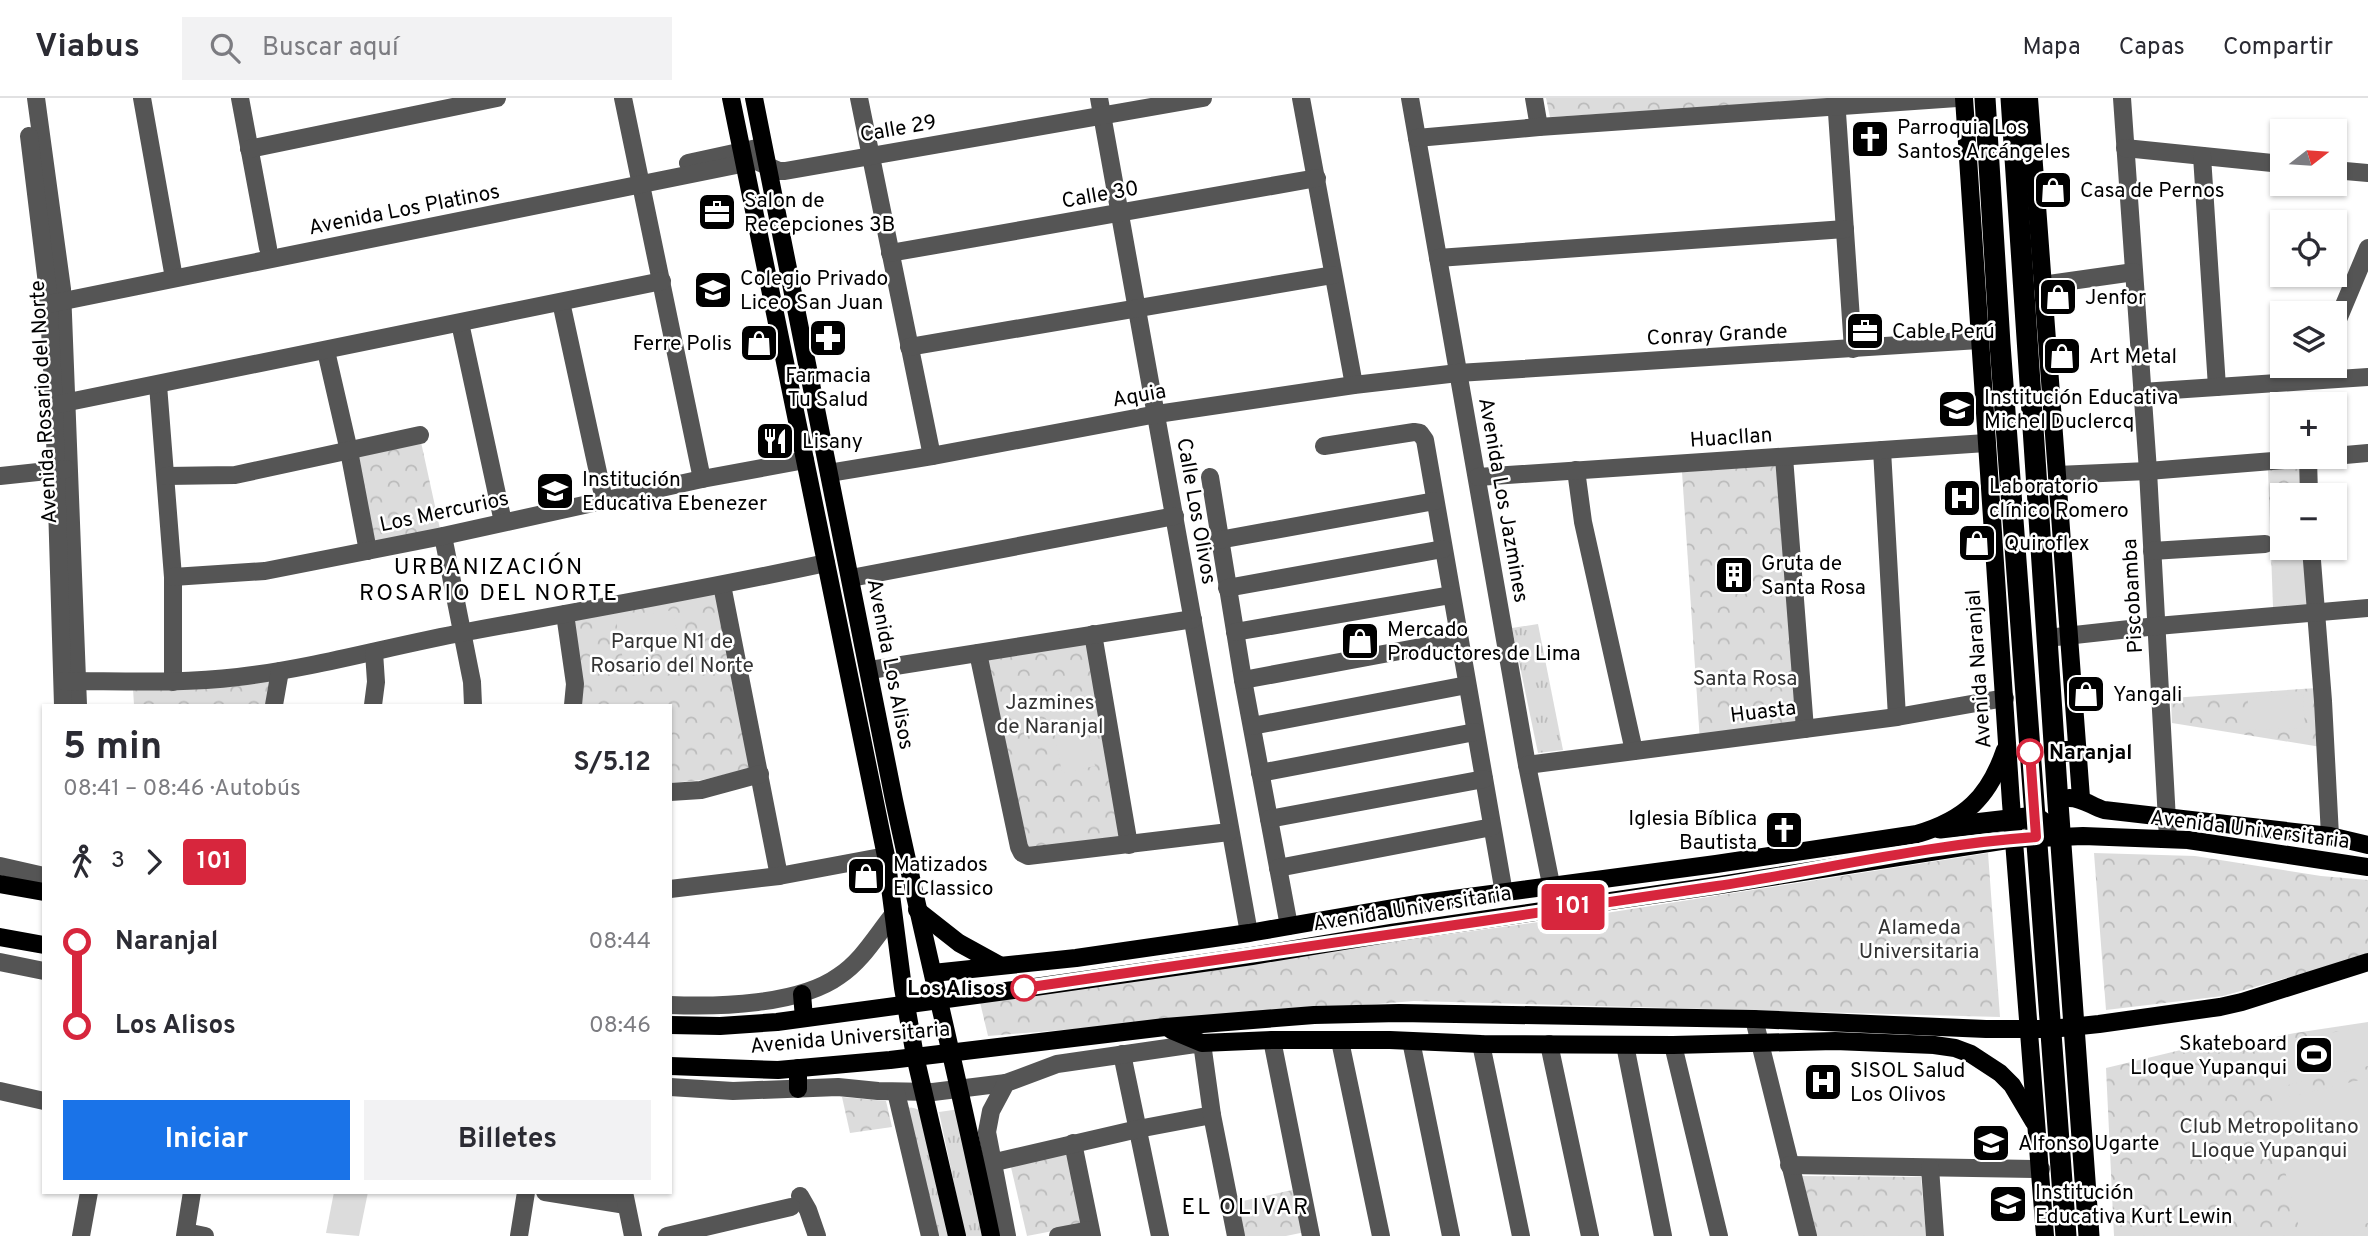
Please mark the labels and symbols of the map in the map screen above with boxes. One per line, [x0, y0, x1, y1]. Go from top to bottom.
street label: Calle 29 [858, 109, 939, 149]
place label: Parroquia Los Santos Arcángeles [1897, 115, 2071, 166]
church icon: Parroquia Los Santos Arcángeles [1849, 118, 1891, 160]
north arrow [2270, 119, 2347, 196]
shop icon: Casa de Pernos [2032, 169, 2074, 211]
street label: Calle 30 [1060, 175, 1141, 216]
place label: Casa de Pernos [2080, 178, 2225, 205]
street label: Avenida Los Platinos [306, 179, 502, 242]
place label: Salon de Recepciones 3B [744, 188, 895, 239]
office icon: Salon de Recepciones 3B [696, 191, 738, 233]
place label: Colegio Privado Liceo San Juan [740, 266, 888, 317]
school or university icon: Colegio Privado Liceo San Juan [692, 269, 734, 311]
shop icon: Jenfor [2037, 276, 2079, 318]
street label: Avenida Rosario del Norte [25, 279, 64, 524]
place label: Jenfor [2085, 285, 2146, 312]
office icon: Cable Perú [1844, 310, 1886, 352]
pharmacy icon: Farmacia Tu Salud [807, 317, 849, 359]
street label: Conray Grande [1646, 318, 1788, 353]
place label: Cable Perú [1892, 319, 1995, 346]
shop icon: Ferre Polis [738, 322, 780, 364]
place label: Ferre Polis [633, 331, 732, 358]
shop icon: Art Metal [2041, 335, 2083, 377]
place label: Art Metal [2089, 344, 2177, 371]
place label: Farmacia Tu Salud [785, 363, 871, 414]
street label: Aquia [1110, 378, 1168, 414]
place label: Institución Educativa Michel Duclercq [1984, 385, 2178, 436]
school or university icon: Institución Educativa Michel Duclercq [1936, 388, 1978, 430]
street label: Avenida Los Jazmines [1471, 396, 1534, 605]
restaurant icon: Lisany [754, 420, 796, 462]
street label: Huacllan [1689, 422, 1773, 455]
place label: Lisany [802, 429, 863, 456]
street label: Calle Los Olivos [1169, 436, 1222, 587]
place label: Institución Educativa Ebenezer [582, 467, 767, 518]
school or university icon: Institución Educativa Ebenezer [534, 470, 576, 512]
place label: Laboratorio clínico Romero [1989, 474, 2129, 525]
hospital icon: Laboratorio clínico Romero [1941, 477, 1983, 519]
street label: Los Mercurios [377, 486, 511, 539]
shop icon: Quiroflex [1956, 522, 1998, 564]
place label: Quiroflex [2004, 531, 2090, 558]
street label: Piscobamba [2117, 538, 2150, 654]
place label: Gruta de Santa Rosa [1761, 551, 1866, 602]
district label: URBANIZACIÓN ROSARIO DEL NORTE [359, 552, 619, 609]
building icon: Gruta de Santa Rosa [1713, 554, 1755, 596]
street label: Avenida Los Alisos [860, 577, 919, 752]
street label: Avenida Naranjal [1960, 589, 1999, 749]
place label: Mercado Productores de Lima [1387, 617, 1581, 668]
shop icon: Mercado Productores de Lima [1339, 620, 1381, 662]
park label: Parque N1 de Rosario del Norte [590, 629, 754, 680]
park label: Santa Rosa [1693, 666, 1797, 693]
shop icon: Yangali [2065, 673, 2107, 715]
place label: Yangali [2113, 682, 2182, 709]
park label: Jazmines de Naranjal [997, 690, 1104, 741]
street label: Huasta [1729, 695, 1798, 730]
marker: Naranjal [2017, 739, 2043, 765]
place label: Naranjal [2049, 740, 2132, 767]
street label: Avenida Universitaria [2149, 805, 2351, 856]
place label: Iglesia Bíblica Bautista [1628, 806, 1757, 857]
church icon: Iglesia Bíblica Bautista [1763, 809, 1805, 851]
place label: Matizados El Classico [893, 852, 994, 903]
shop icon: Matizados El Classico [845, 855, 887, 897]
street label: Avenida Universitaria [1311, 880, 1513, 939]
line badge: 101 [1533, 884, 1613, 930]
park label: Alameda Universitaria [1859, 915, 1979, 966]
marker: Los Alisos [1011, 975, 1037, 1001]
place label: Los Alisos [907, 976, 1005, 1003]
street label: Avenida Universitaria [749, 1016, 951, 1061]
place label: Skateboard Lloque Yupanqui [2130, 1031, 2287, 1082]
sports icon: Skateboard Lloque Yupanqui [2293, 1034, 2335, 1076]
place label: SISOL Salud Los Olivos [1850, 1058, 1965, 1109]
hospital icon: SISOL Salud Los Olivos [1802, 1061, 1844, 1103]
park label: Club Metropolitano Lloque Yupanqui [2179, 1114, 2359, 1165]
school or university icon: Alfonso Ugarte [1970, 1122, 2012, 1164]
place label: Alfonso Ugarte [2018, 1131, 2159, 1158]
place label: Institución Educativa Kurt Lewin [2035, 1180, 2233, 1231]
school or university icon: Institución Educativa Kurt Lewin [1987, 1183, 2029, 1225]
district label: EL OLIVAR [1182, 1194, 1310, 1223]

